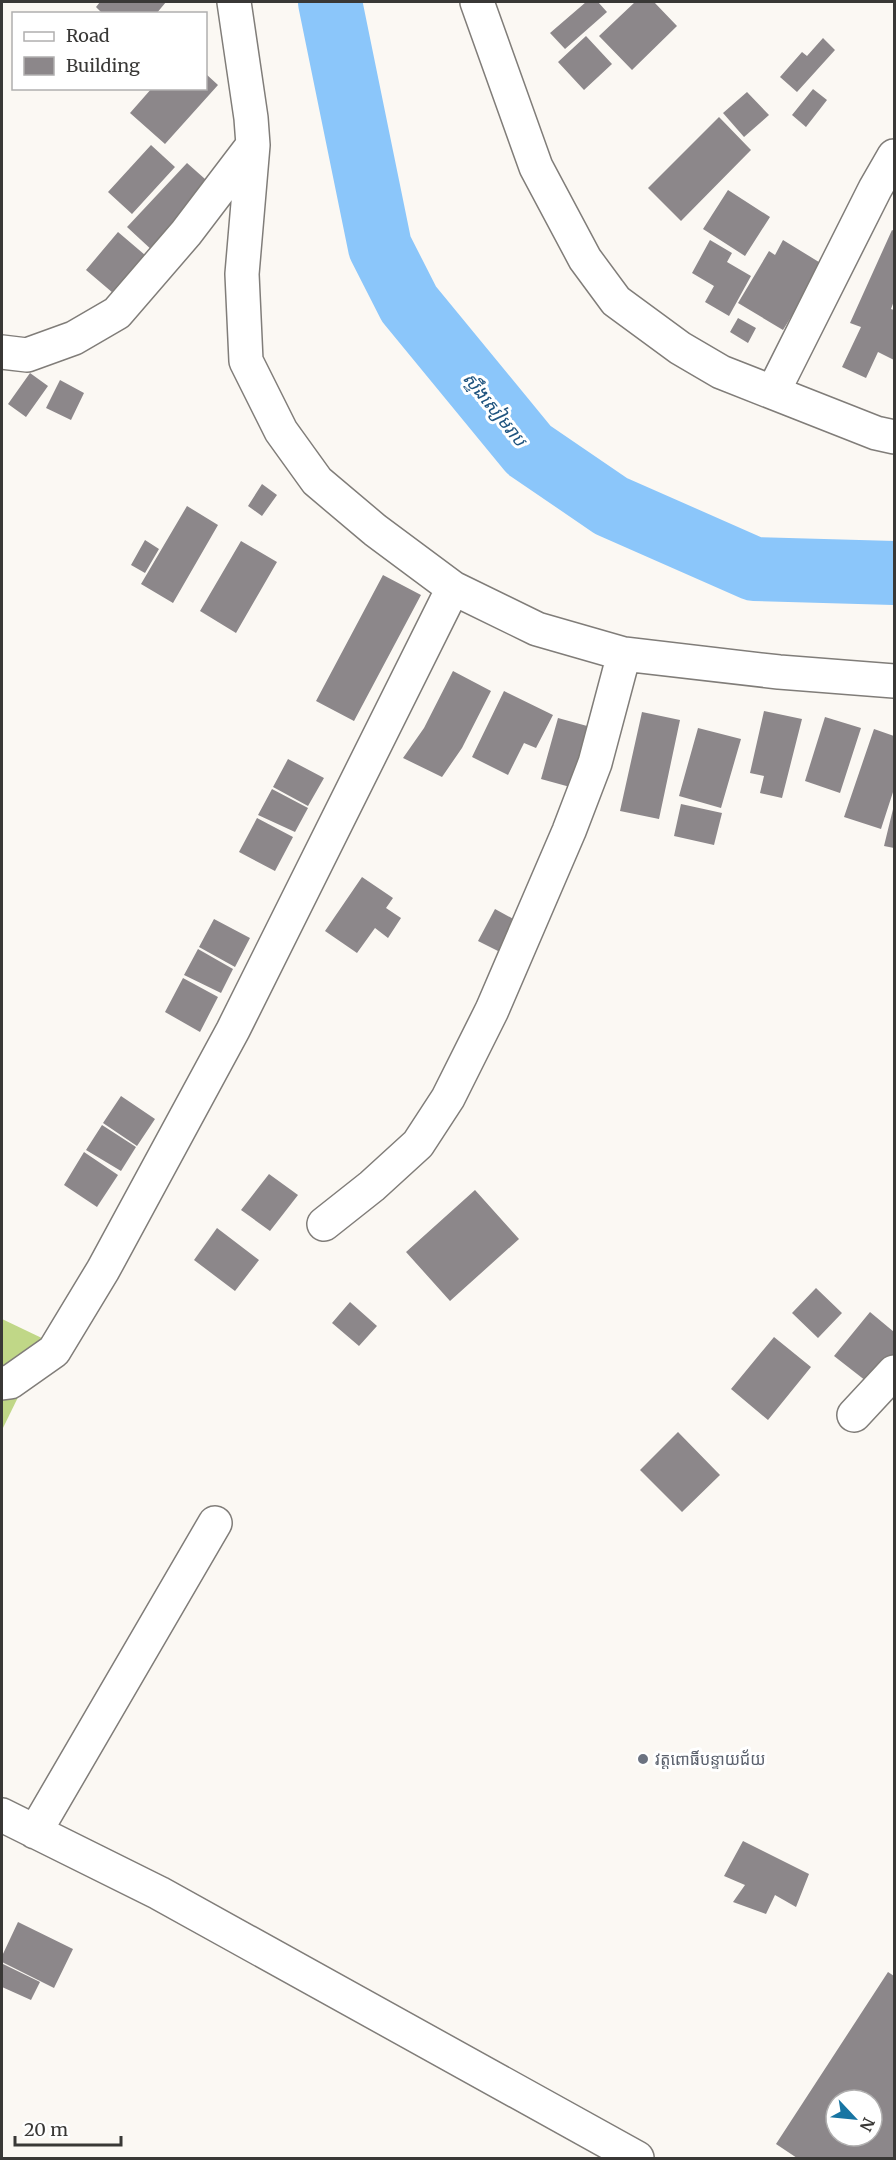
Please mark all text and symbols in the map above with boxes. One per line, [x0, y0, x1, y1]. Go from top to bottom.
legend [12, 12, 207, 90]
text: Road [66, 24, 110, 47]
text: Building [66, 54, 140, 77]
water label: ស្ទឹងសៀមរាប [458, 367, 533, 452]
place label: វត្តពោធិ៍បន្ទាយជ័យ [655, 1749, 766, 1769]
marker: វត្តពោធិ៍បន្ទាយជ័យ [636, 1752, 650, 1766]
north arrow [824, 2088, 884, 2148]
scale bar [15, 2109, 122, 2147]
text: N [856, 2115, 879, 2135]
text: 20 m [24, 2118, 68, 2141]

